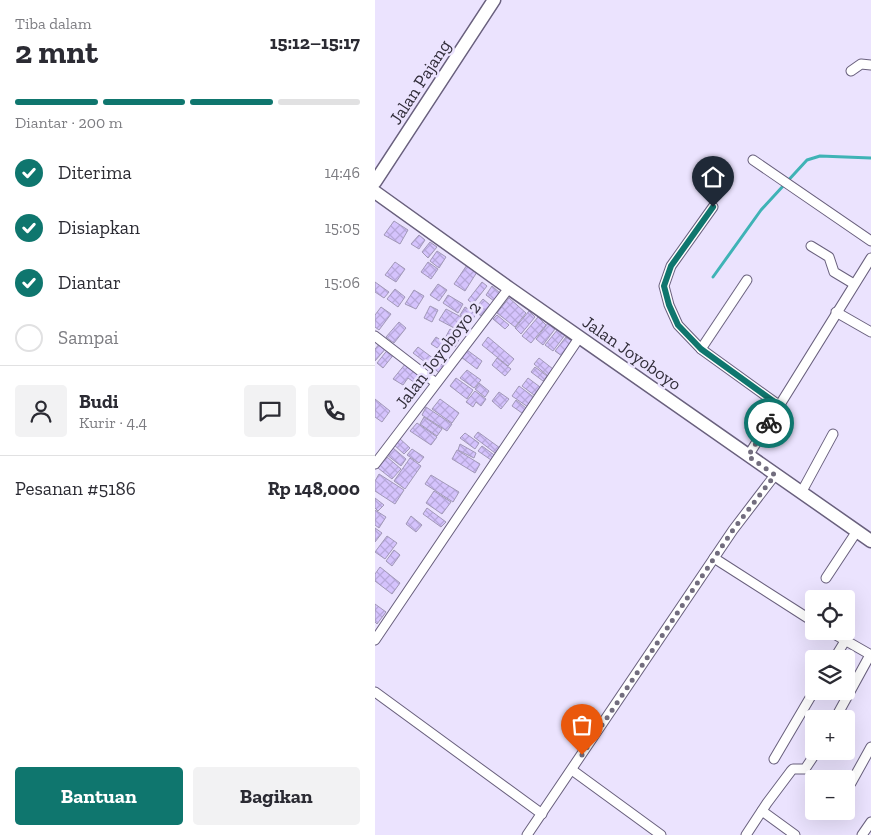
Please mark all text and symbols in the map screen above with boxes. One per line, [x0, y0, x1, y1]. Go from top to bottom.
text: Tiba dalam [15, 14, 92, 33]
text: 15:12–15:17 [270, 31, 360, 54]
text: 2 mnt [15, 33, 98, 71]
street label: Jalan Pajang [384, 35, 456, 129]
text: Diantar · 200 m [15, 113, 123, 132]
pin [692, 156, 734, 207]
icon: check [15, 159, 43, 187]
text: Diterima [58, 161, 132, 184]
text: 14:46 [325, 163, 360, 182]
icon: home [699, 163, 727, 191]
icon: check [15, 214, 43, 242]
text: Disiapkan [58, 216, 140, 239]
text: 15:05 [325, 218, 360, 237]
icon: check [15, 269, 43, 297]
text: Diantar [58, 271, 121, 294]
text: 15:06 [324, 273, 360, 292]
street label: Jalan Joyoboyo 2 [390, 297, 486, 413]
street label: Jalan Joyoboyo [578, 311, 686, 395]
text: Sampai [58, 326, 119, 349]
button: person [15, 385, 67, 437]
button: chat [244, 385, 296, 437]
button: phone [308, 385, 360, 437]
text: Budi [79, 390, 118, 413]
courier [744, 398, 794, 448]
icon: bike [755, 409, 783, 437]
text: Kurir · 4.4 [79, 413, 147, 432]
text: Pesanan #5186 [15, 477, 136, 500]
text: Rp 148,000 [268, 477, 360, 500]
map controls [805, 590, 855, 820]
button: locate [805, 590, 855, 640]
button: layers [805, 650, 855, 700]
pin [561, 704, 603, 755]
button: + [805, 710, 855, 760]
icon: bag [568, 711, 596, 739]
button: Bantuan [15, 767, 183, 825]
button: Bagikan [193, 767, 360, 825]
button: − [805, 770, 855, 820]

